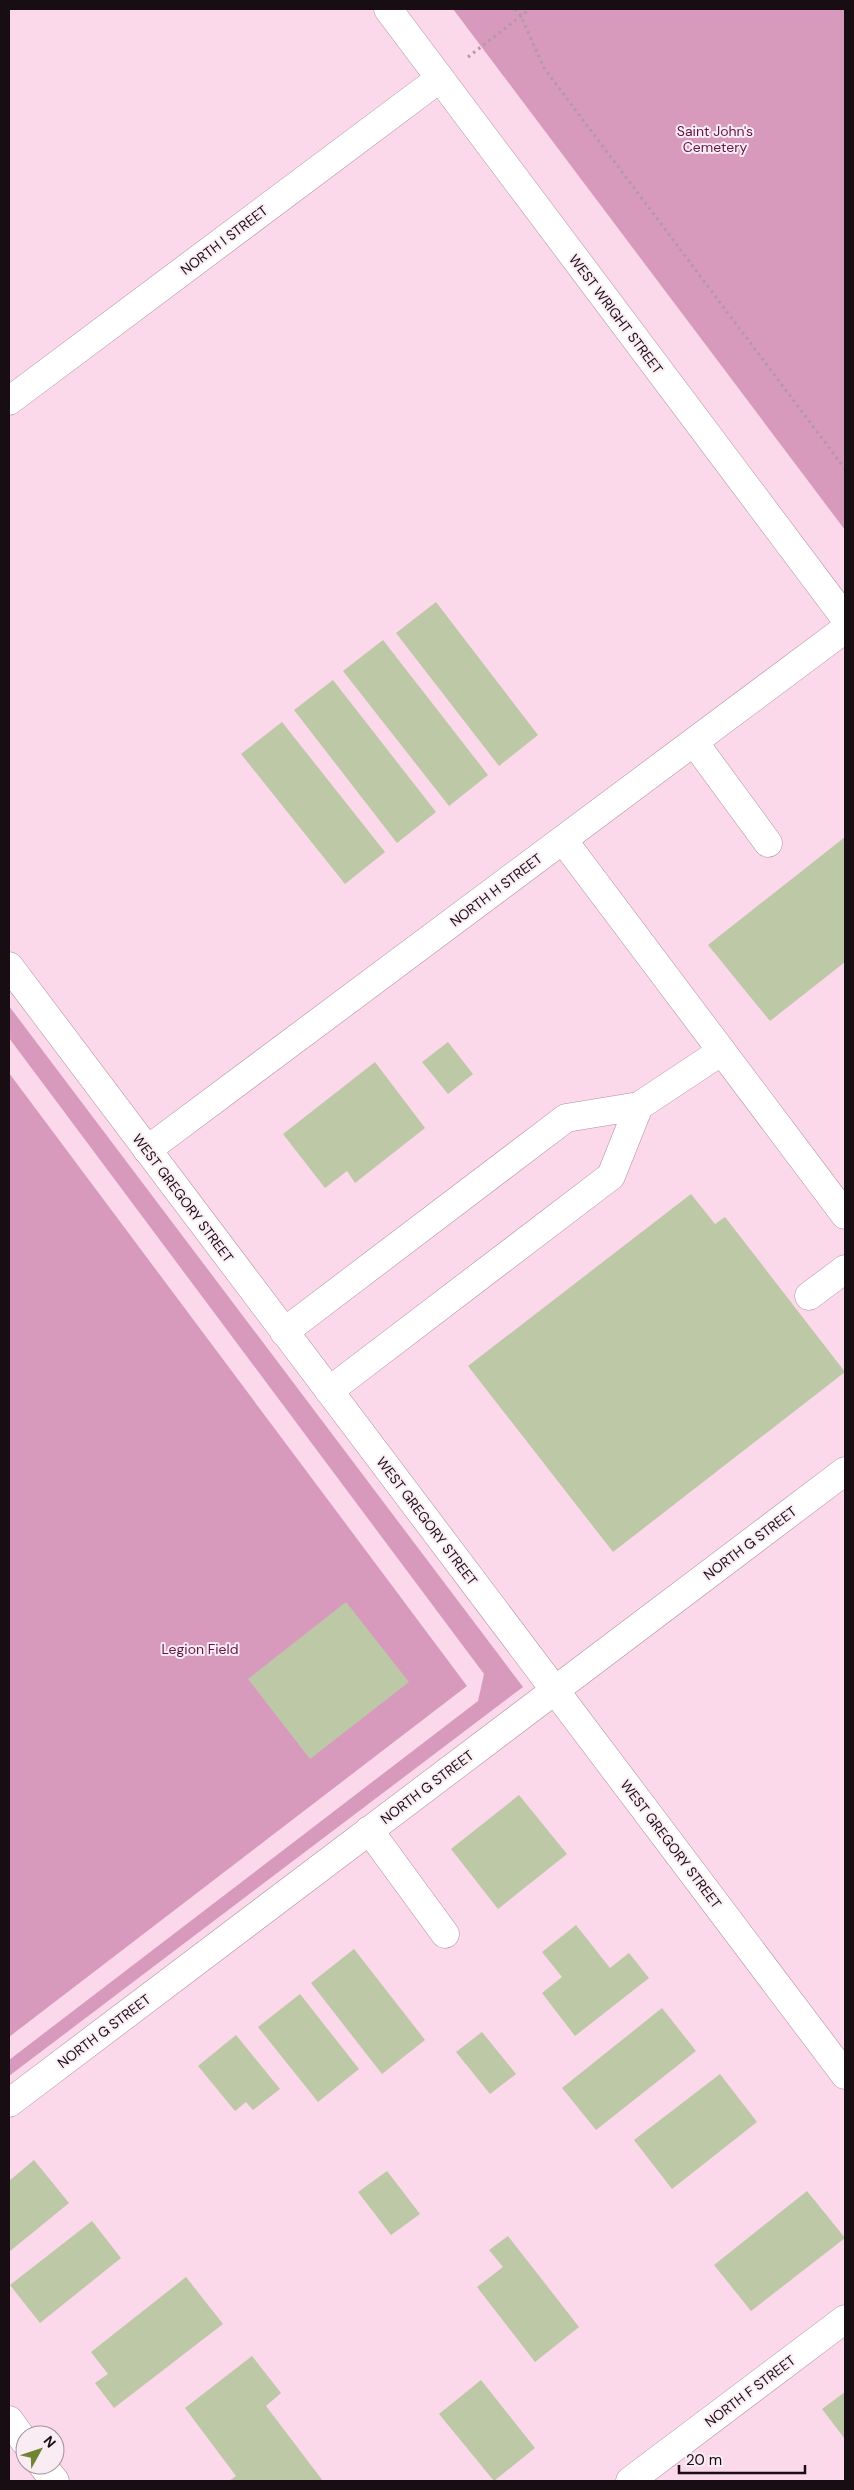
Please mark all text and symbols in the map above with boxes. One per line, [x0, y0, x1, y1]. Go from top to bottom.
park label: Saint John's Cemetery [677, 122, 753, 156]
street label: NORTH I STREET [177, 201, 271, 279]
street label: WEST WRIGHT STREET [565, 250, 667, 378]
street label: NORTH H STREET [446, 849, 546, 931]
street label: WEST GREGORY STREET [129, 1130, 237, 1266]
street label: WEST GREGORY STREET [373, 1453, 481, 1589]
street label: NORTH G STREET [700, 1502, 800, 1584]
park label: Legion Field [162, 1640, 238, 1658]
street label: NORTH G STREET [377, 1746, 477, 1828]
street label: WEST GREGORY STREET [617, 1776, 725, 1912]
street label: NORTH G STREET [54, 1990, 154, 2072]
street label: NORTH F STREET [701, 2351, 799, 2431]
north arrow [15, 2425, 65, 2475]
text: N [40, 2432, 60, 2451]
scale bar [679, 2442, 805, 2474]
text: 20 m [686, 2450, 722, 2470]

